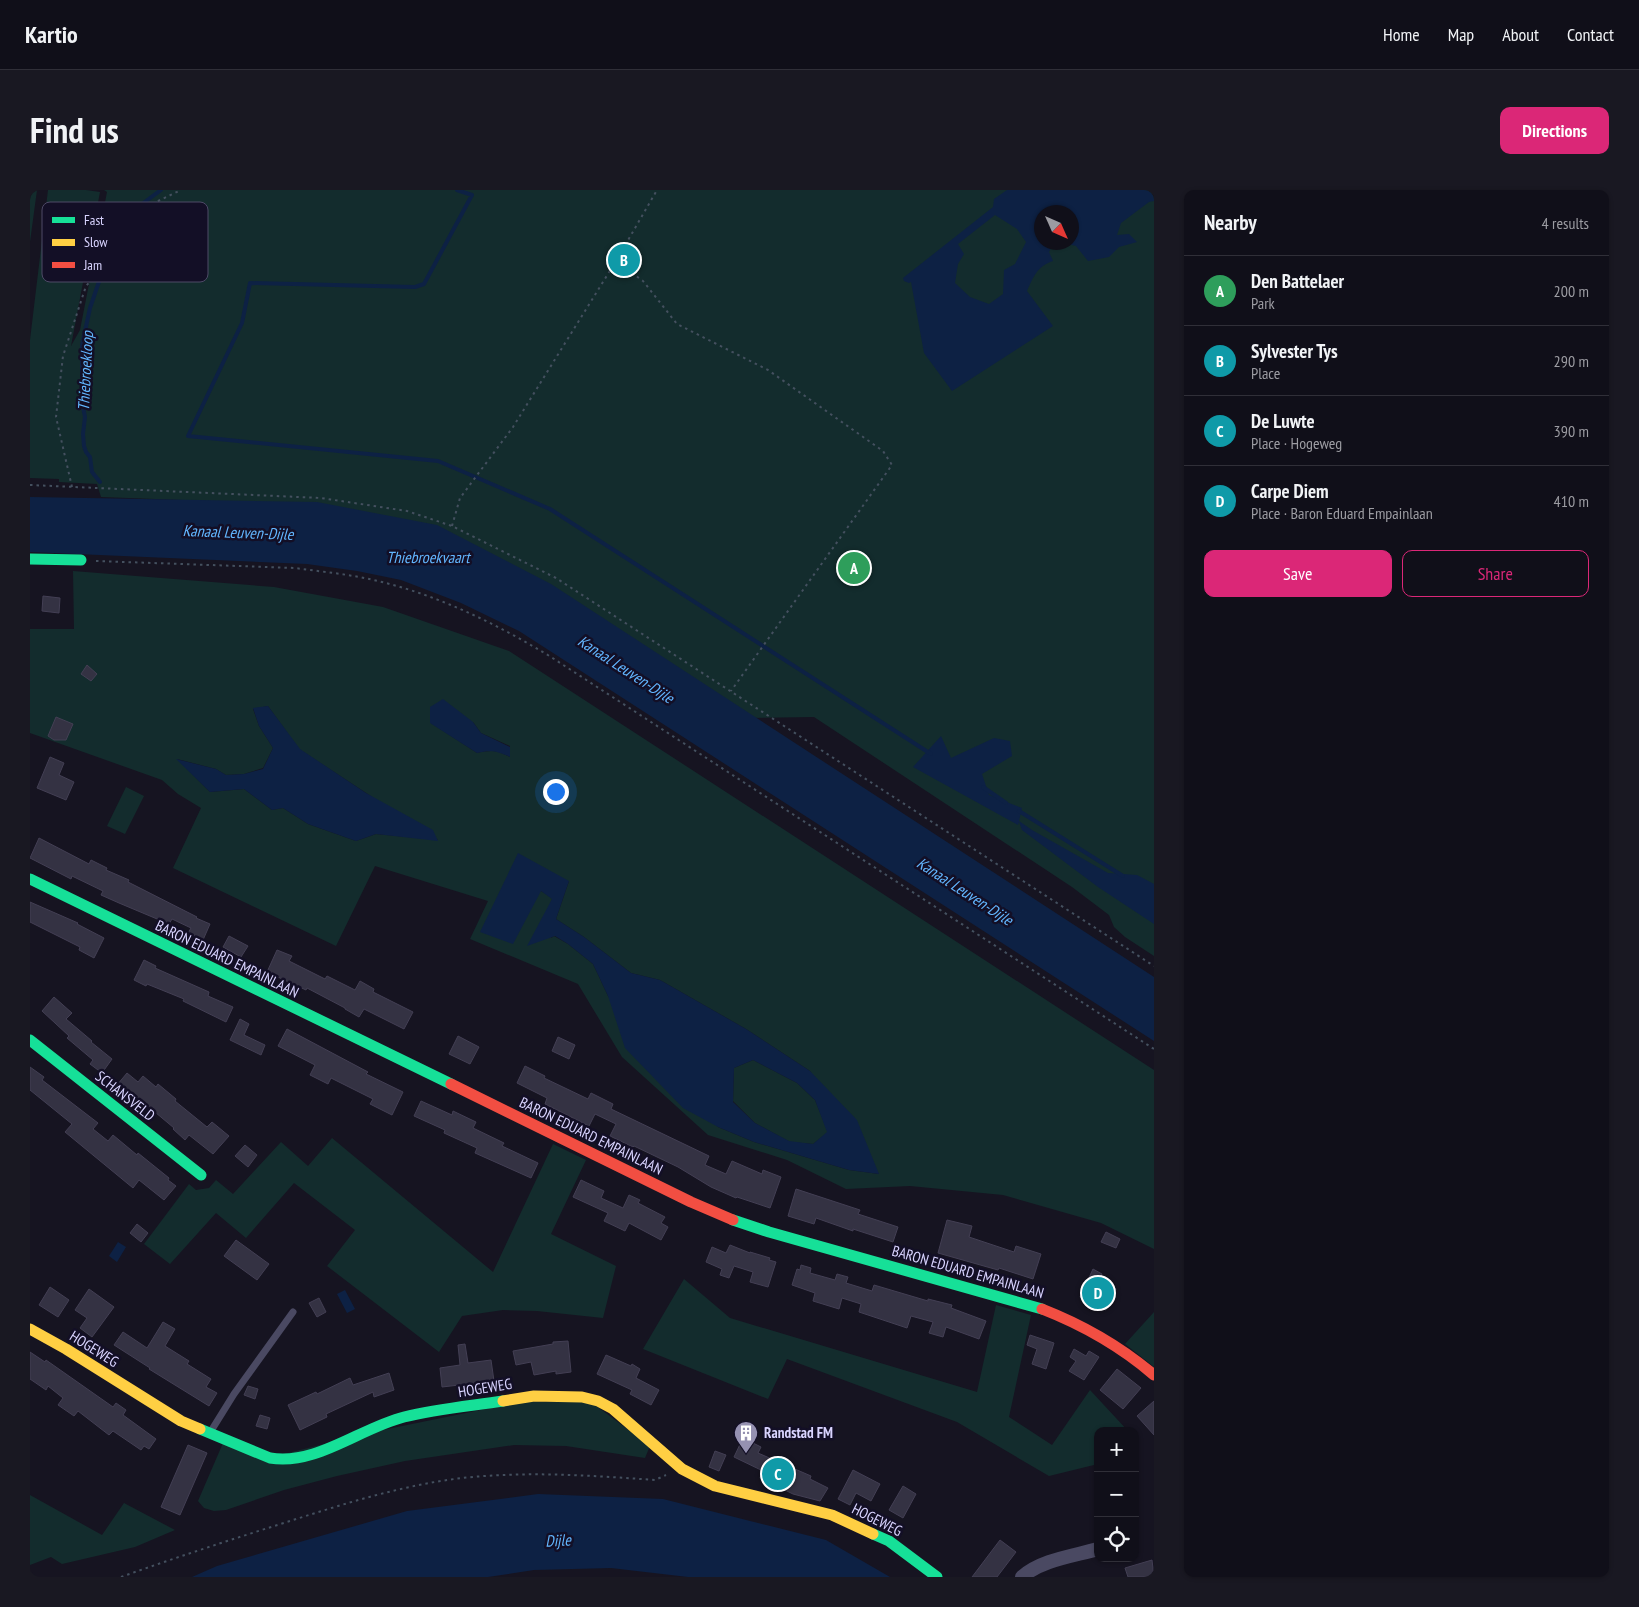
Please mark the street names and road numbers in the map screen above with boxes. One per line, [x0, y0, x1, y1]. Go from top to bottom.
street label: BARON EDUARD EMPAINLAAN [152, 916, 302, 1002]
street label: SCHANSVELD [92, 1066, 159, 1125]
street label: BARON EDUARD EMPAINLAAN [516, 1093, 666, 1179]
street label: BARON EDUARD EMPAINLAAN [890, 1241, 1046, 1302]
street label: HOGEWEG [66, 1326, 122, 1371]
street label: HOGEWEG [457, 1374, 513, 1401]
street label: HOGEWEG [849, 1499, 906, 1540]

